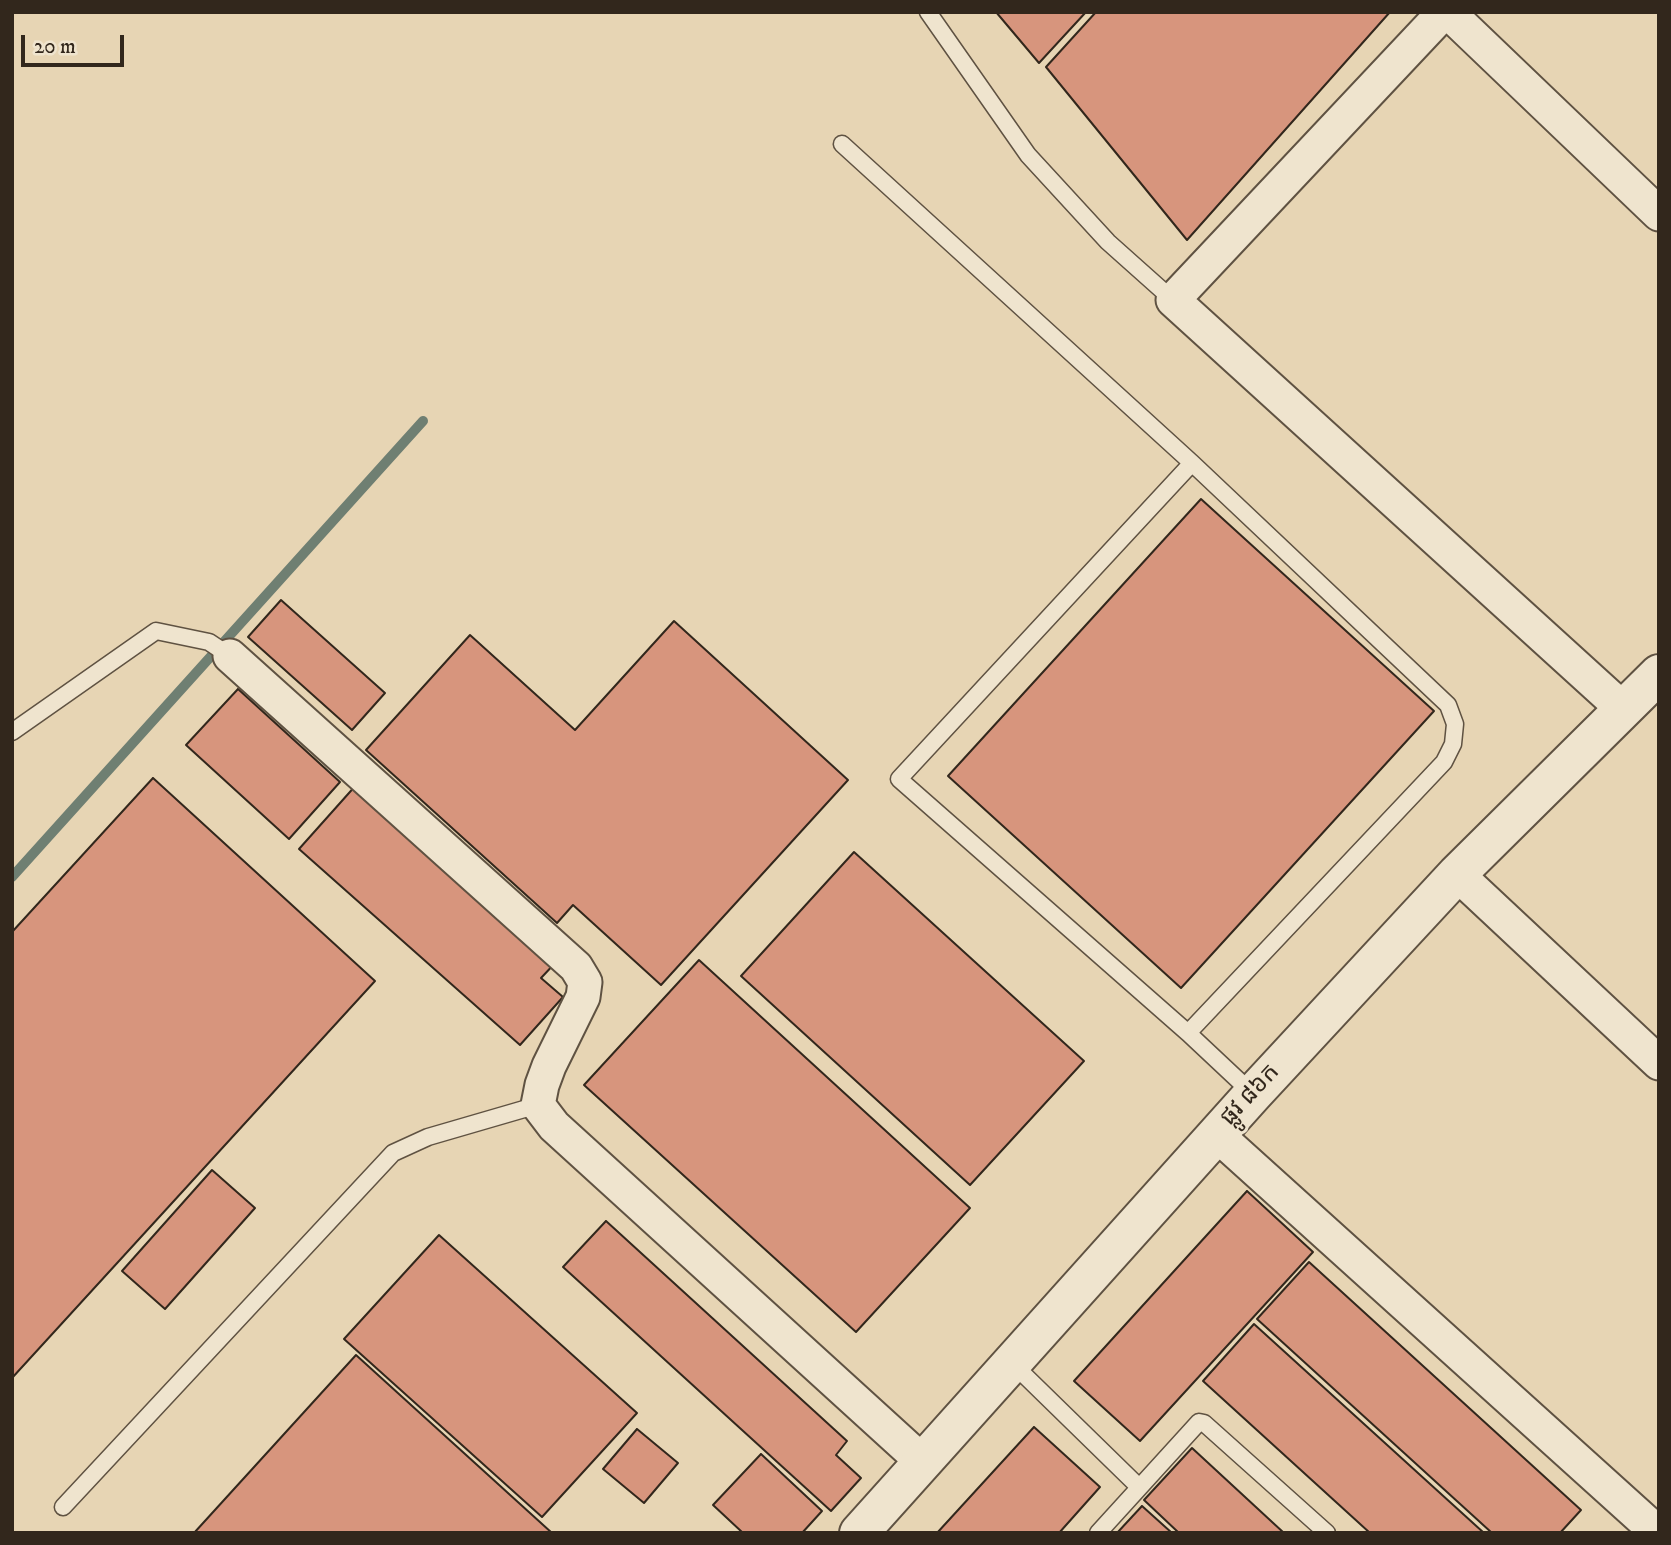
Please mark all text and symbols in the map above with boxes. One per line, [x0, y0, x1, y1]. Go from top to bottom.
scale bar [24, 21, 128, 65]
text: 20 m [34, 34, 76, 60]
street label: ផ្លូវ ៨៦ក [1215, 1059, 1287, 1133]

